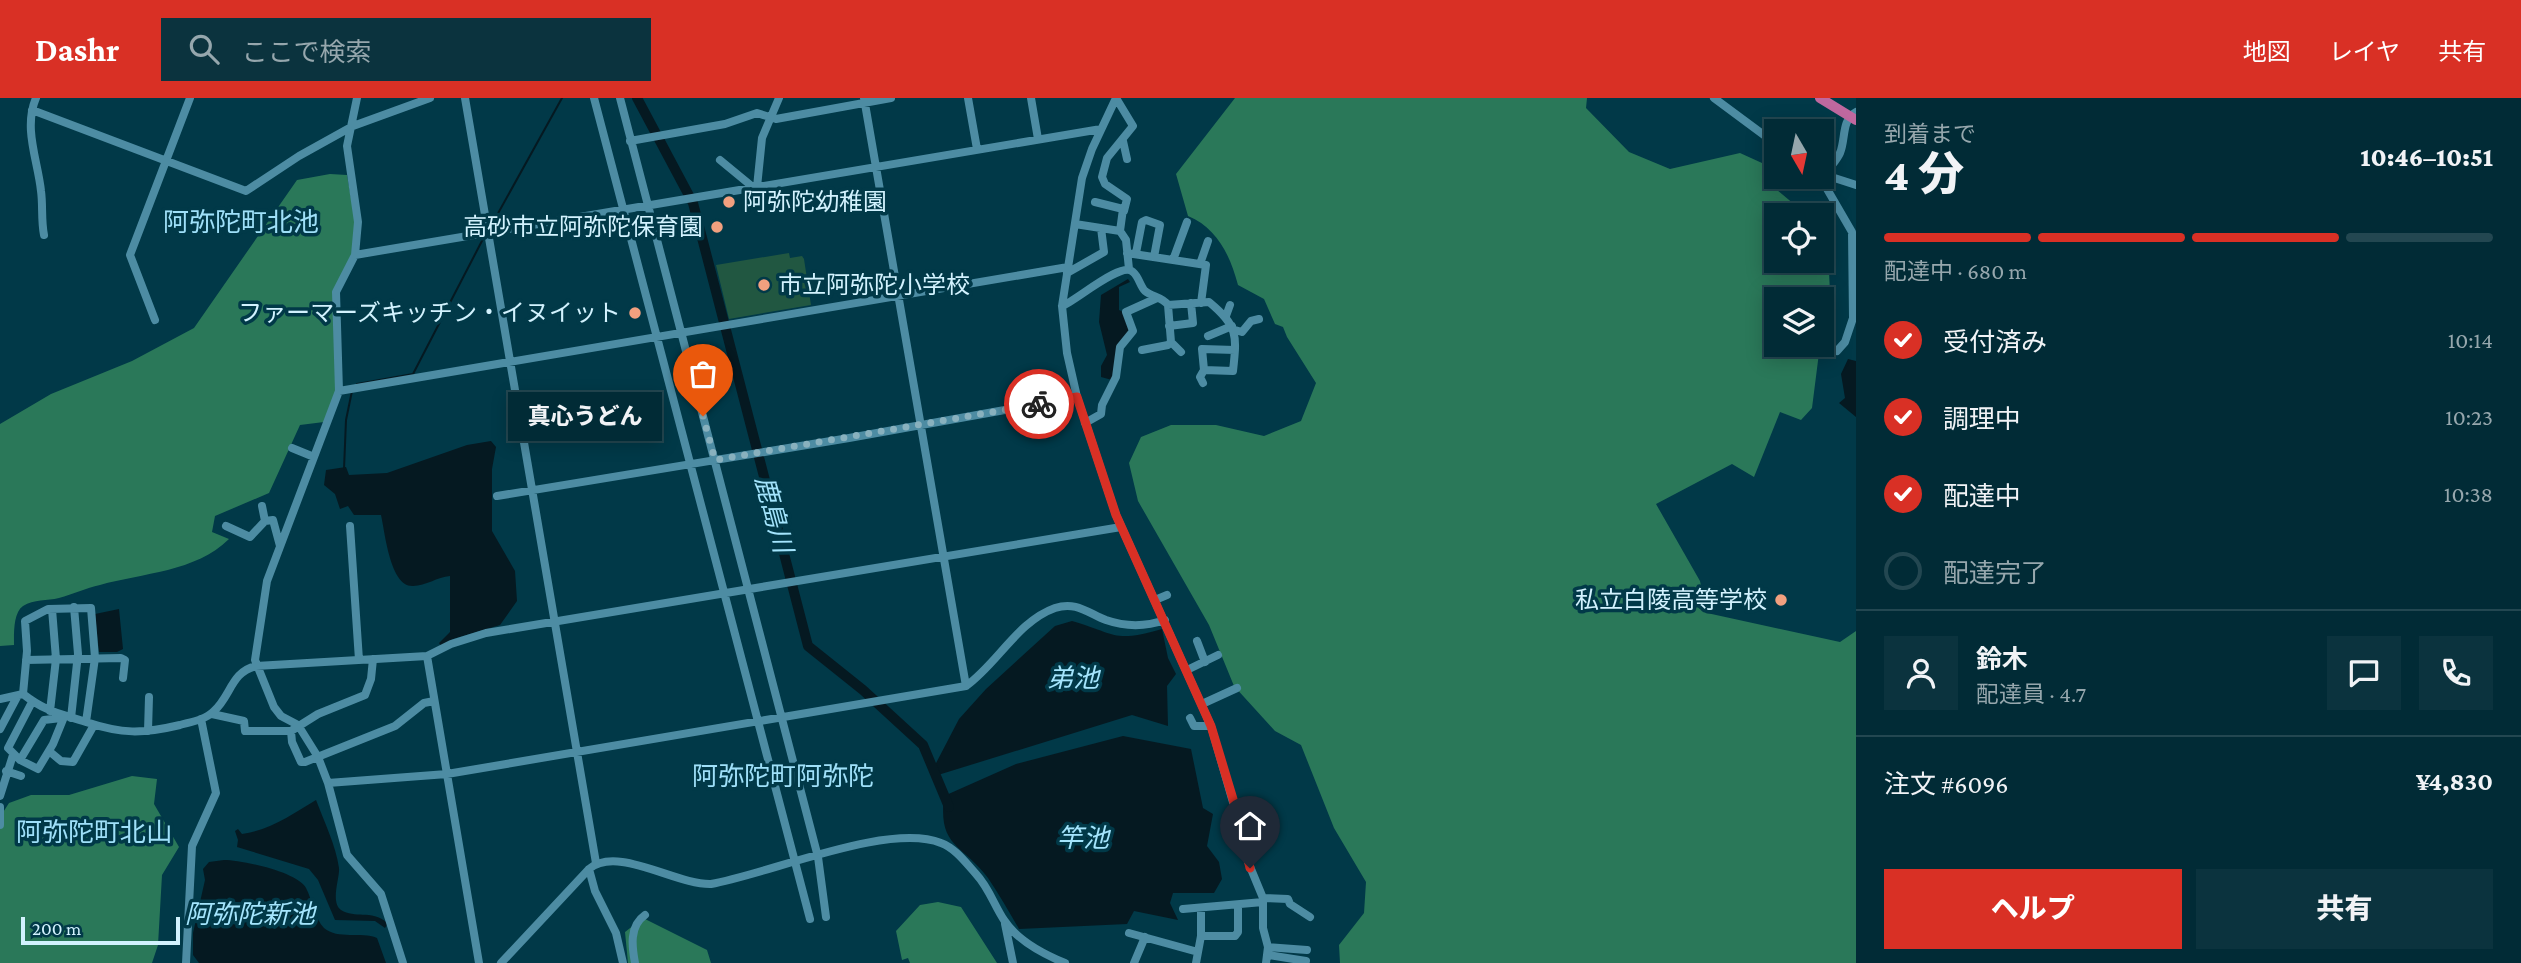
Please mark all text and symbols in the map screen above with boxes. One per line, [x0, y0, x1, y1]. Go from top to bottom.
search box [161, 18, 651, 81]
icon: search [185, 30, 223, 68]
text: Dashr [35, 31, 119, 68]
text: ここで検索 [241, 38, 371, 67]
text: 地図 [2243, 38, 2291, 65]
text: レイヤ [2329, 38, 2400, 65]
text: 共有 [2438, 38, 2486, 65]
north arrow [1764, 119, 1834, 189]
map controls [1764, 119, 1834, 357]
text: 到着まで [1884, 121, 1976, 147]
text: 10:46–10:51 [2360, 143, 2493, 172]
text: 4 分 [1884, 149, 1964, 200]
place label: 阿弥陀幼稚園 [743, 188, 887, 215]
marker: 阿弥陀幼稚園 [721, 194, 737, 210]
button: locate [1764, 203, 1834, 273]
district label: 阿弥陀町北池 [163, 208, 319, 237]
place label: 高砂市立阿弥陀保育園 [463, 213, 703, 240]
marker: 高砂市立阿弥陀保育園 [709, 219, 725, 235]
text: 配達中 · 680 m [1884, 258, 2027, 284]
place label: 市立阿弥陀小学校 [778, 271, 970, 298]
marker: 市立阿弥陀小学校 [756, 277, 772, 293]
button: layers [1764, 287, 1834, 357]
place label: ファーマーズキッチン・イヌイット [238, 299, 621, 326]
marker: ファーマーズキッチン・イヌイット [627, 305, 643, 321]
icon: check [1884, 321, 1922, 359]
text: 10:14 [2448, 327, 2493, 353]
text: 受付済み [1943, 328, 2047, 357]
pin [673, 344, 733, 416]
icon: bag [684, 355, 722, 393]
courier [1004, 369, 1074, 439]
icon: bike [1020, 385, 1058, 423]
callout: 真心うどん [507, 392, 661, 440]
icon: check [1884, 398, 1922, 436]
text: 真心うどん [528, 403, 643, 429]
text: 10:23 [2445, 404, 2493, 430]
text: 調理中 [1943, 405, 2021, 434]
water label: 鹿島川 [749, 473, 798, 558]
icon: check [1884, 475, 1922, 513]
text: 10:38 [2444, 481, 2493, 507]
text: 配達中 [1943, 482, 2021, 511]
text: 配達完了 [1943, 559, 2047, 588]
place label: 私立白陵高等学校 [1575, 586, 1767, 613]
marker: 私立白陵高等学校 [1773, 592, 1789, 608]
button: person [1884, 636, 1958, 710]
button: chat [2327, 636, 2401, 710]
button: phone [2419, 636, 2493, 710]
text: 鈴木 [1976, 645, 2028, 674]
water label: 弟池 [1047, 664, 1102, 693]
text: 配達員 · 4.7 [1976, 681, 2086, 707]
district label: 阿弥陀町阿弥陀 [692, 762, 874, 791]
text: ¥4,830 [2416, 767, 2493, 796]
text: 注文 #6096 [1884, 770, 2009, 799]
pin [1220, 796, 1280, 868]
icon: home [1231, 807, 1269, 845]
district label: 阿弥陀町北山 [16, 818, 172, 847]
water label: 竿池 [1057, 824, 1112, 853]
button: ヘルプ [1884, 869, 2182, 949]
button: 共有 [2196, 869, 2493, 949]
water label: 阿弥陀新池 [185, 900, 318, 929]
scale bar [21, 914, 180, 946]
text: 200 m [32, 918, 81, 939]

